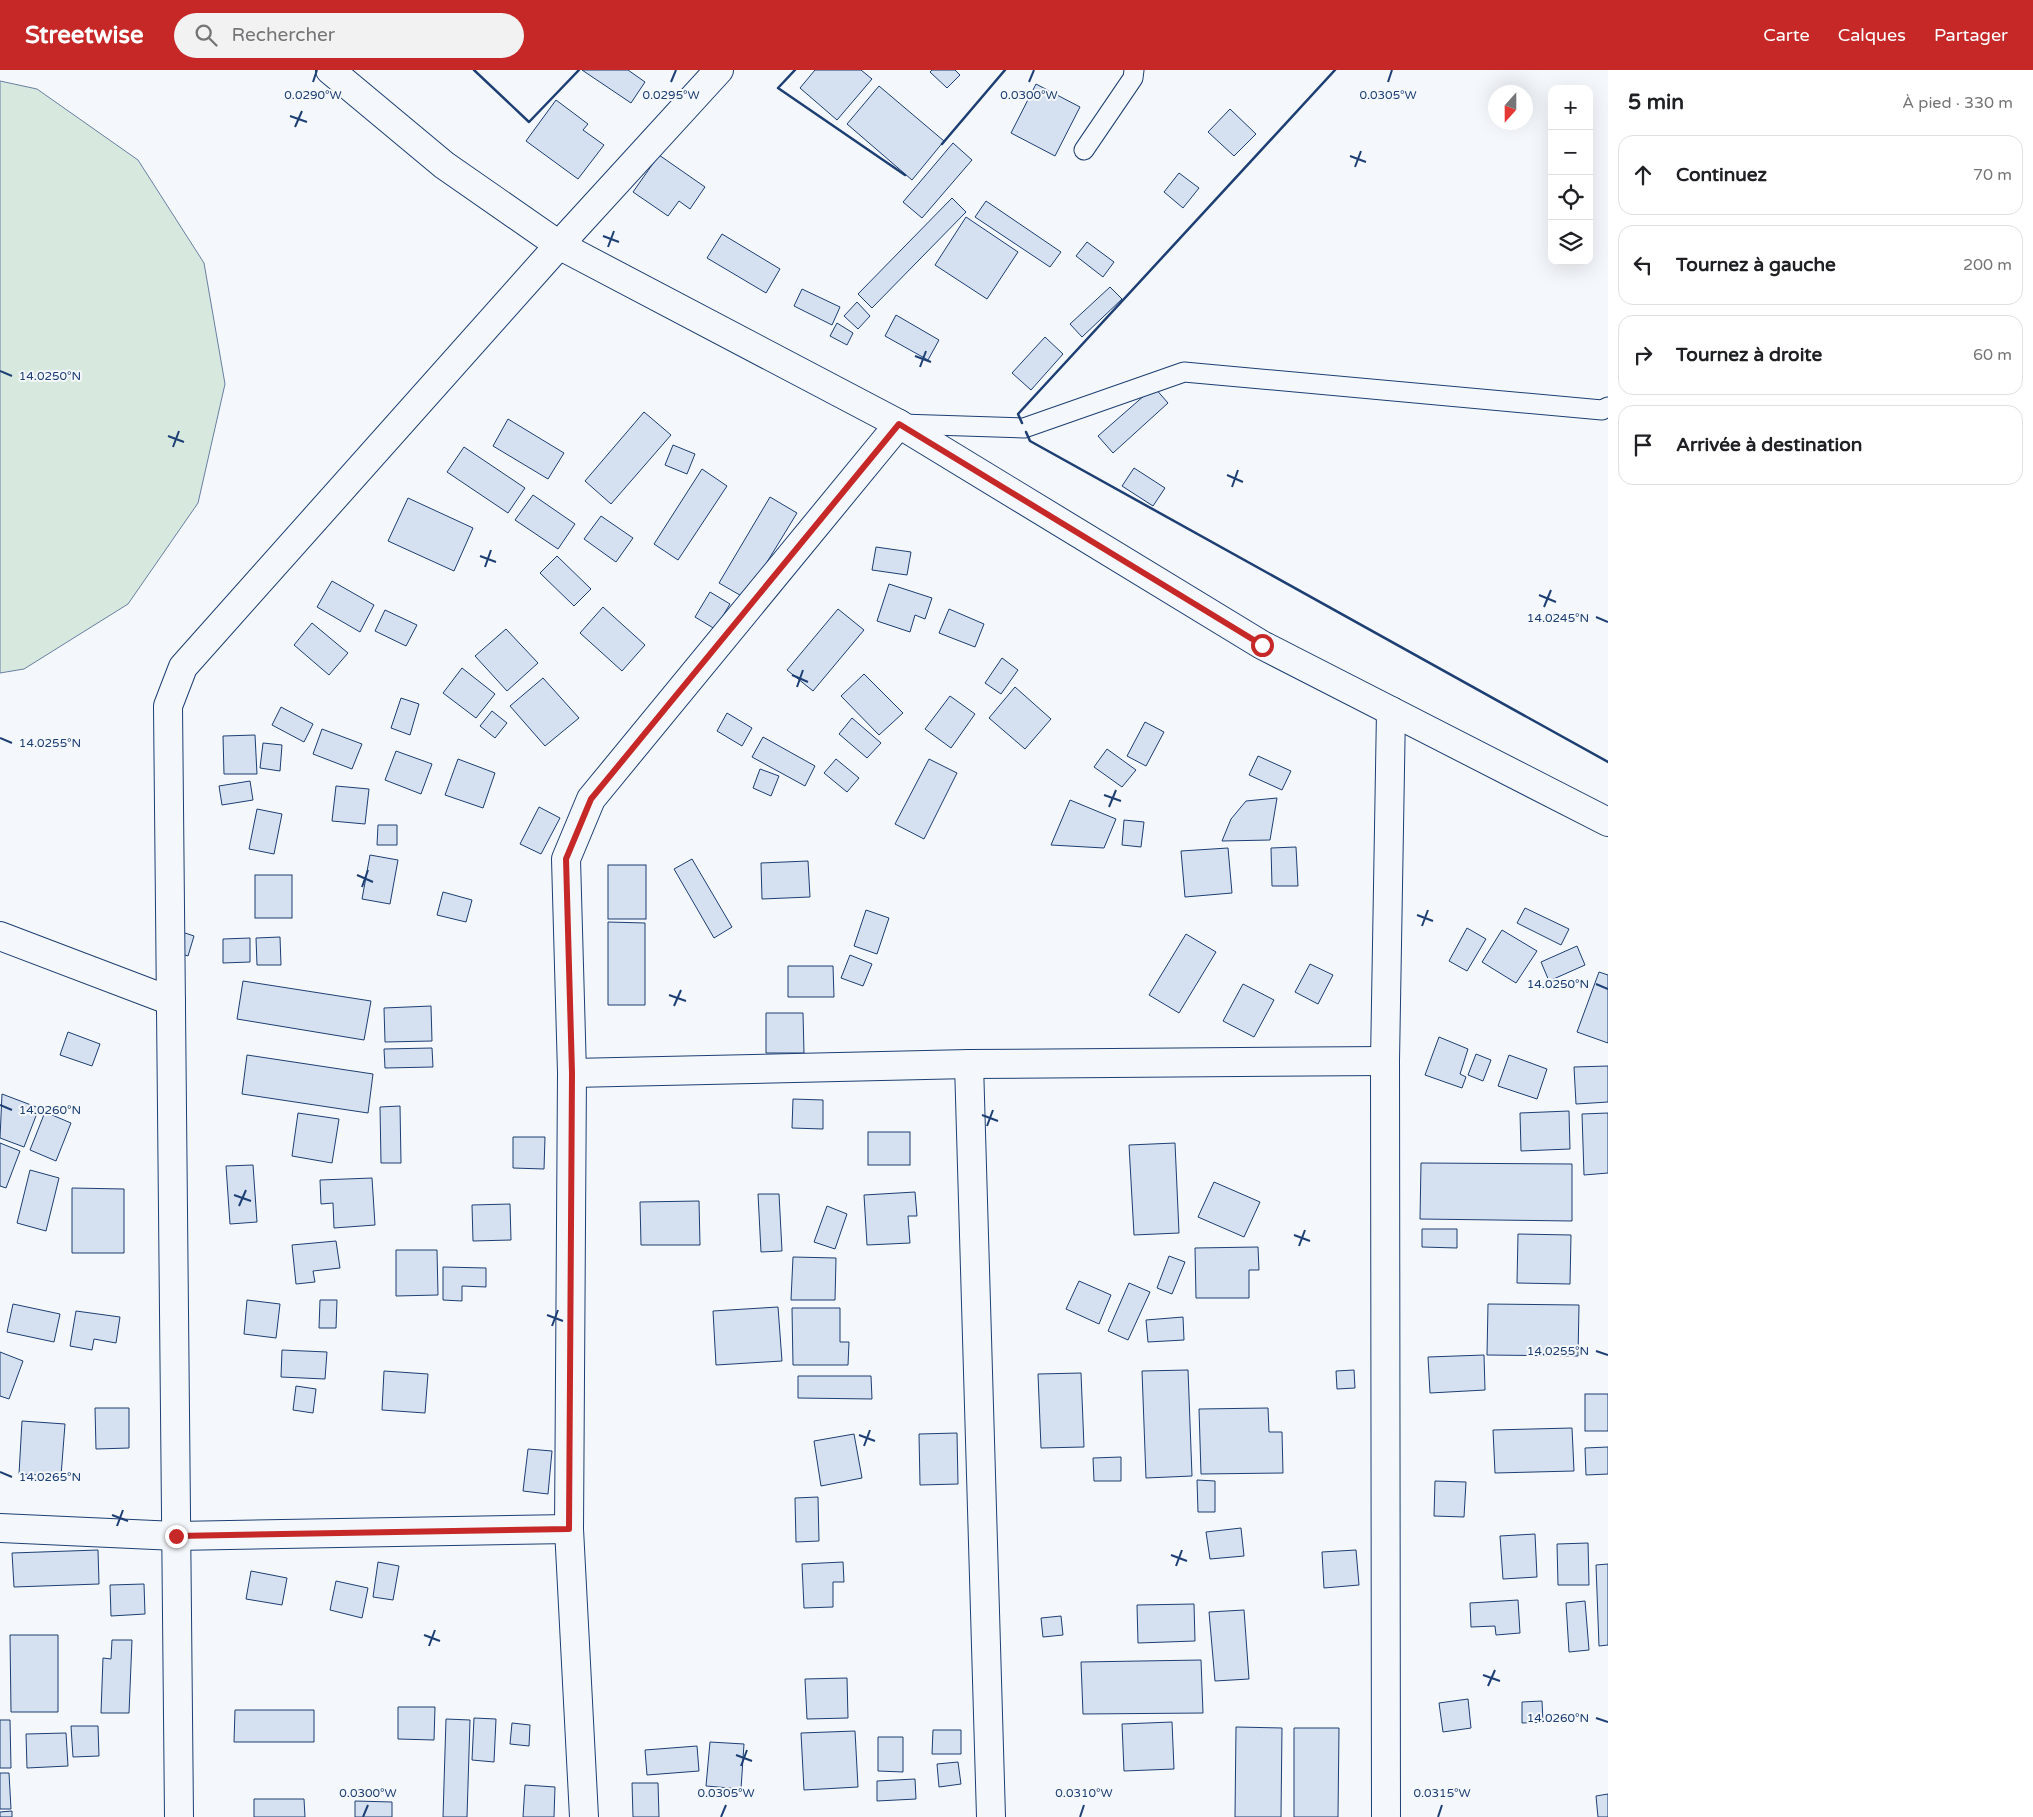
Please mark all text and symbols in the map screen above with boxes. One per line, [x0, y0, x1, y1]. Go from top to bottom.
search box [174, 13, 524, 58]
text: Streetwise [25, 21, 144, 50]
icon: search [192, 21, 220, 49]
text: Rechercher [232, 24, 335, 46]
text: Carte [1763, 24, 1810, 46]
text: Calques [1838, 24, 1906, 46]
text: Partager [1934, 24, 2008, 46]
north arrow [1488, 85, 1533, 130]
map controls [1548, 85, 1593, 265]
button: + [1548, 85, 1593, 130]
text: 0.0290°W [284, 88, 342, 102]
text: 0.0295°W [642, 88, 700, 102]
text: 0.0300°W [1000, 88, 1058, 102]
text: 0.0305°W [1359, 88, 1417, 102]
text: 5 min [1628, 90, 1684, 115]
text: À pied · 330 m [1902, 93, 2013, 113]
button: − [1548, 130, 1593, 175]
icon: ahead [1629, 161, 1657, 189]
text: Continuez [1676, 164, 1767, 186]
text: 70 m [1973, 165, 2012, 185]
button: locate [1548, 175, 1593, 220]
button: layers [1548, 220, 1593, 265]
icon: left [1629, 251, 1657, 279]
text: Tournez à gauche [1676, 254, 1836, 276]
text: 200 m [1963, 255, 2012, 275]
icon: right [1629, 341, 1657, 369]
text: Tournez à droite [1676, 344, 1822, 366]
text: 60 m [1973, 345, 2012, 365]
text: 14.0250°N [19, 369, 81, 383]
icon: arrive [1629, 431, 1657, 459]
text: Arrivée à destination [1676, 434, 1862, 456]
text: 14.0245°N [1527, 611, 1589, 625]
route start [1251, 634, 1274, 657]
text: 14.0255°N [19, 736, 81, 750]
text: 14.0250°N [1527, 977, 1589, 991]
text: 14.0260°N [19, 1103, 81, 1117]
text: 14.0255°N [1527, 1344, 1589, 1358]
text: 14.0265°N [19, 1470, 81, 1484]
route end [165, 1525, 188, 1548]
text: 14.0260°N [1527, 1711, 1589, 1725]
text: 0.0300°W [339, 1786, 397, 1800]
text: 0.0305°W [697, 1786, 755, 1800]
text: 0.0310°W [1055, 1786, 1113, 1800]
text: 0.0315°W [1413, 1786, 1471, 1800]

